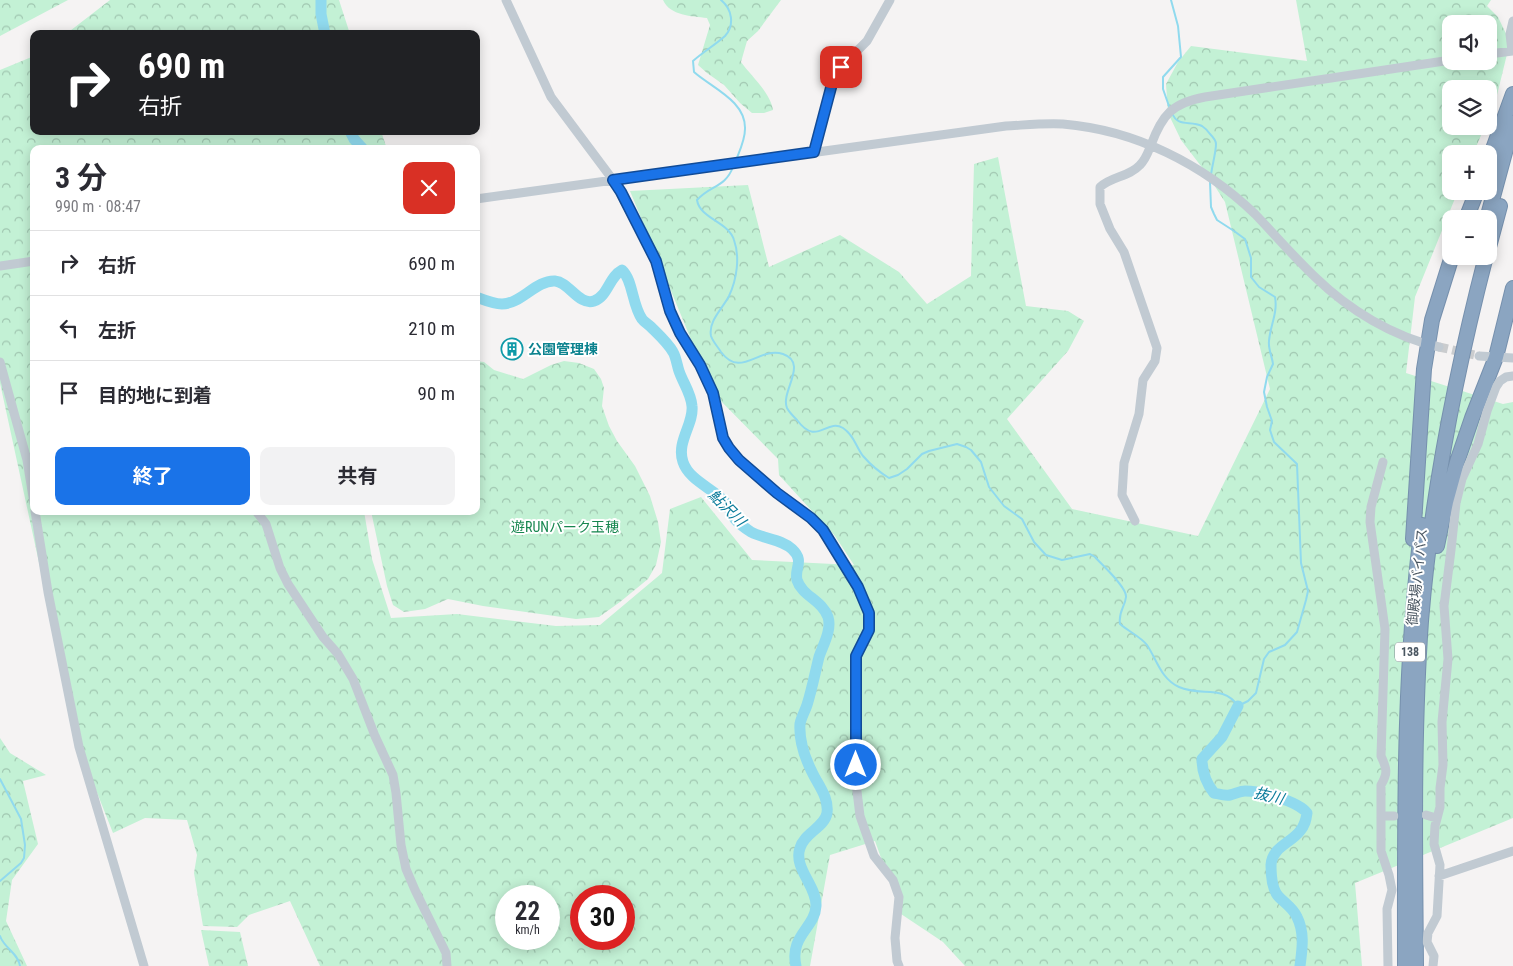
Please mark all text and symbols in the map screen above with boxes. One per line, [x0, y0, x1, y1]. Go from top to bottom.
map controls [1442, 15, 1497, 265]
button: sound [1442, 15, 1497, 70]
text: 690 m [138, 46, 225, 87]
pin [820, 46, 862, 88]
icon: right [55, 50, 120, 115]
icon: arrive [827, 53, 855, 81]
button: layers [1442, 80, 1497, 135]
text: 右折 [138, 94, 182, 119]
button: + [1442, 145, 1497, 200]
text: 3 分 [55, 160, 107, 195]
button: close [403, 162, 455, 214]
text: 990 m · 08:47 [55, 197, 141, 216]
button: − [1442, 210, 1497, 265]
icon: right [55, 249, 83, 277]
text: 690 m [408, 252, 455, 275]
text: 右折 [98, 254, 136, 277]
icon: left [55, 314, 83, 342]
text: 210 m [408, 317, 455, 340]
text: 左折 [98, 319, 136, 342]
building icon: 公園管理棟 [500, 337, 524, 361]
place label: 公園管理棟 [528, 341, 598, 357]
icon: arrive [55, 379, 83, 407]
text: 90 m [418, 382, 455, 405]
text: 目的地に到着 [98, 384, 212, 407]
button: 終了 [55, 447, 250, 505]
button: 共有 [260, 447, 455, 505]
water label: 鮎沢川 [705, 486, 751, 532]
park label: 遊RUNパーク玉穂 [511, 519, 619, 535]
street label: 御殿場バイパス [1404, 528, 1430, 626]
road number: 138 [1395, 642, 1425, 662]
position arrow [829, 738, 881, 790]
water label: 抜川 [1252, 784, 1288, 809]
speed limit sign: 30 [570, 885, 635, 950]
text: 22 [515, 897, 540, 926]
text: km/h [515, 923, 540, 937]

